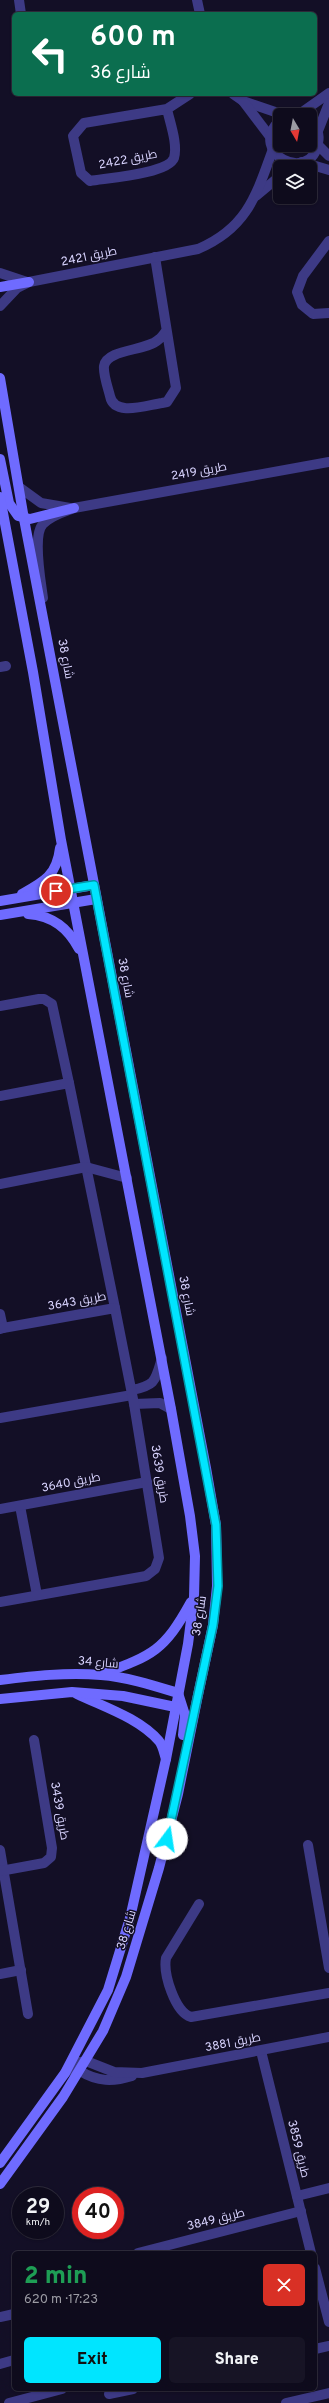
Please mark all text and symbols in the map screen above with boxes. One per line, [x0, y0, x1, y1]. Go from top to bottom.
text: 600 m [90, 20, 176, 56]
icon: left [24, 28, 76, 80]
text: شارع 36 [90, 62, 151, 85]
north arrow [273, 108, 317, 152]
map controls [273, 108, 317, 204]
street label: طريق 2422 [97, 146, 159, 174]
button: layers [273, 160, 317, 204]
street label: طريق 2421 [60, 243, 118, 271]
street label: طريق 2419 [170, 459, 228, 485]
street label: شارع 38 [53, 638, 77, 681]
pin [39, 874, 73, 908]
icon: arrive [45, 880, 67, 902]
street label: شارع 38 [113, 957, 137, 1000]
street label: شارع 38 [174, 1275, 198, 1318]
street label: طريق 3643 [46, 1289, 108, 1315]
street label: طريق 3639 [146, 1444, 172, 1504]
street label: طريق 3640 [40, 1469, 102, 1497]
street label: شارع 38 [189, 1595, 211, 1637]
street label: شارع 34 [77, 1653, 119, 1673]
street label: طريق 3439 [46, 1781, 72, 1842]
position arrow [146, 1818, 188, 1860]
street label: شارع 38 [113, 1908, 141, 1952]
street label: طريق 3881 [204, 2030, 262, 2056]
street label: طريق 3859 [283, 2118, 313, 2180]
speed limit sign: 40 [72, 2187, 124, 2239]
text: 29 [26, 2195, 50, 2221]
street label: طريق 3849 [185, 2205, 247, 2235]
text: km/h [26, 2216, 50, 2229]
text: 2 min [24, 2262, 88, 2292]
button: close [263, 2264, 305, 2306]
text: 620 m · 17:23 [24, 2292, 98, 2308]
button: Exit [24, 2337, 161, 2383]
button: Share [169, 2337, 305, 2383]

